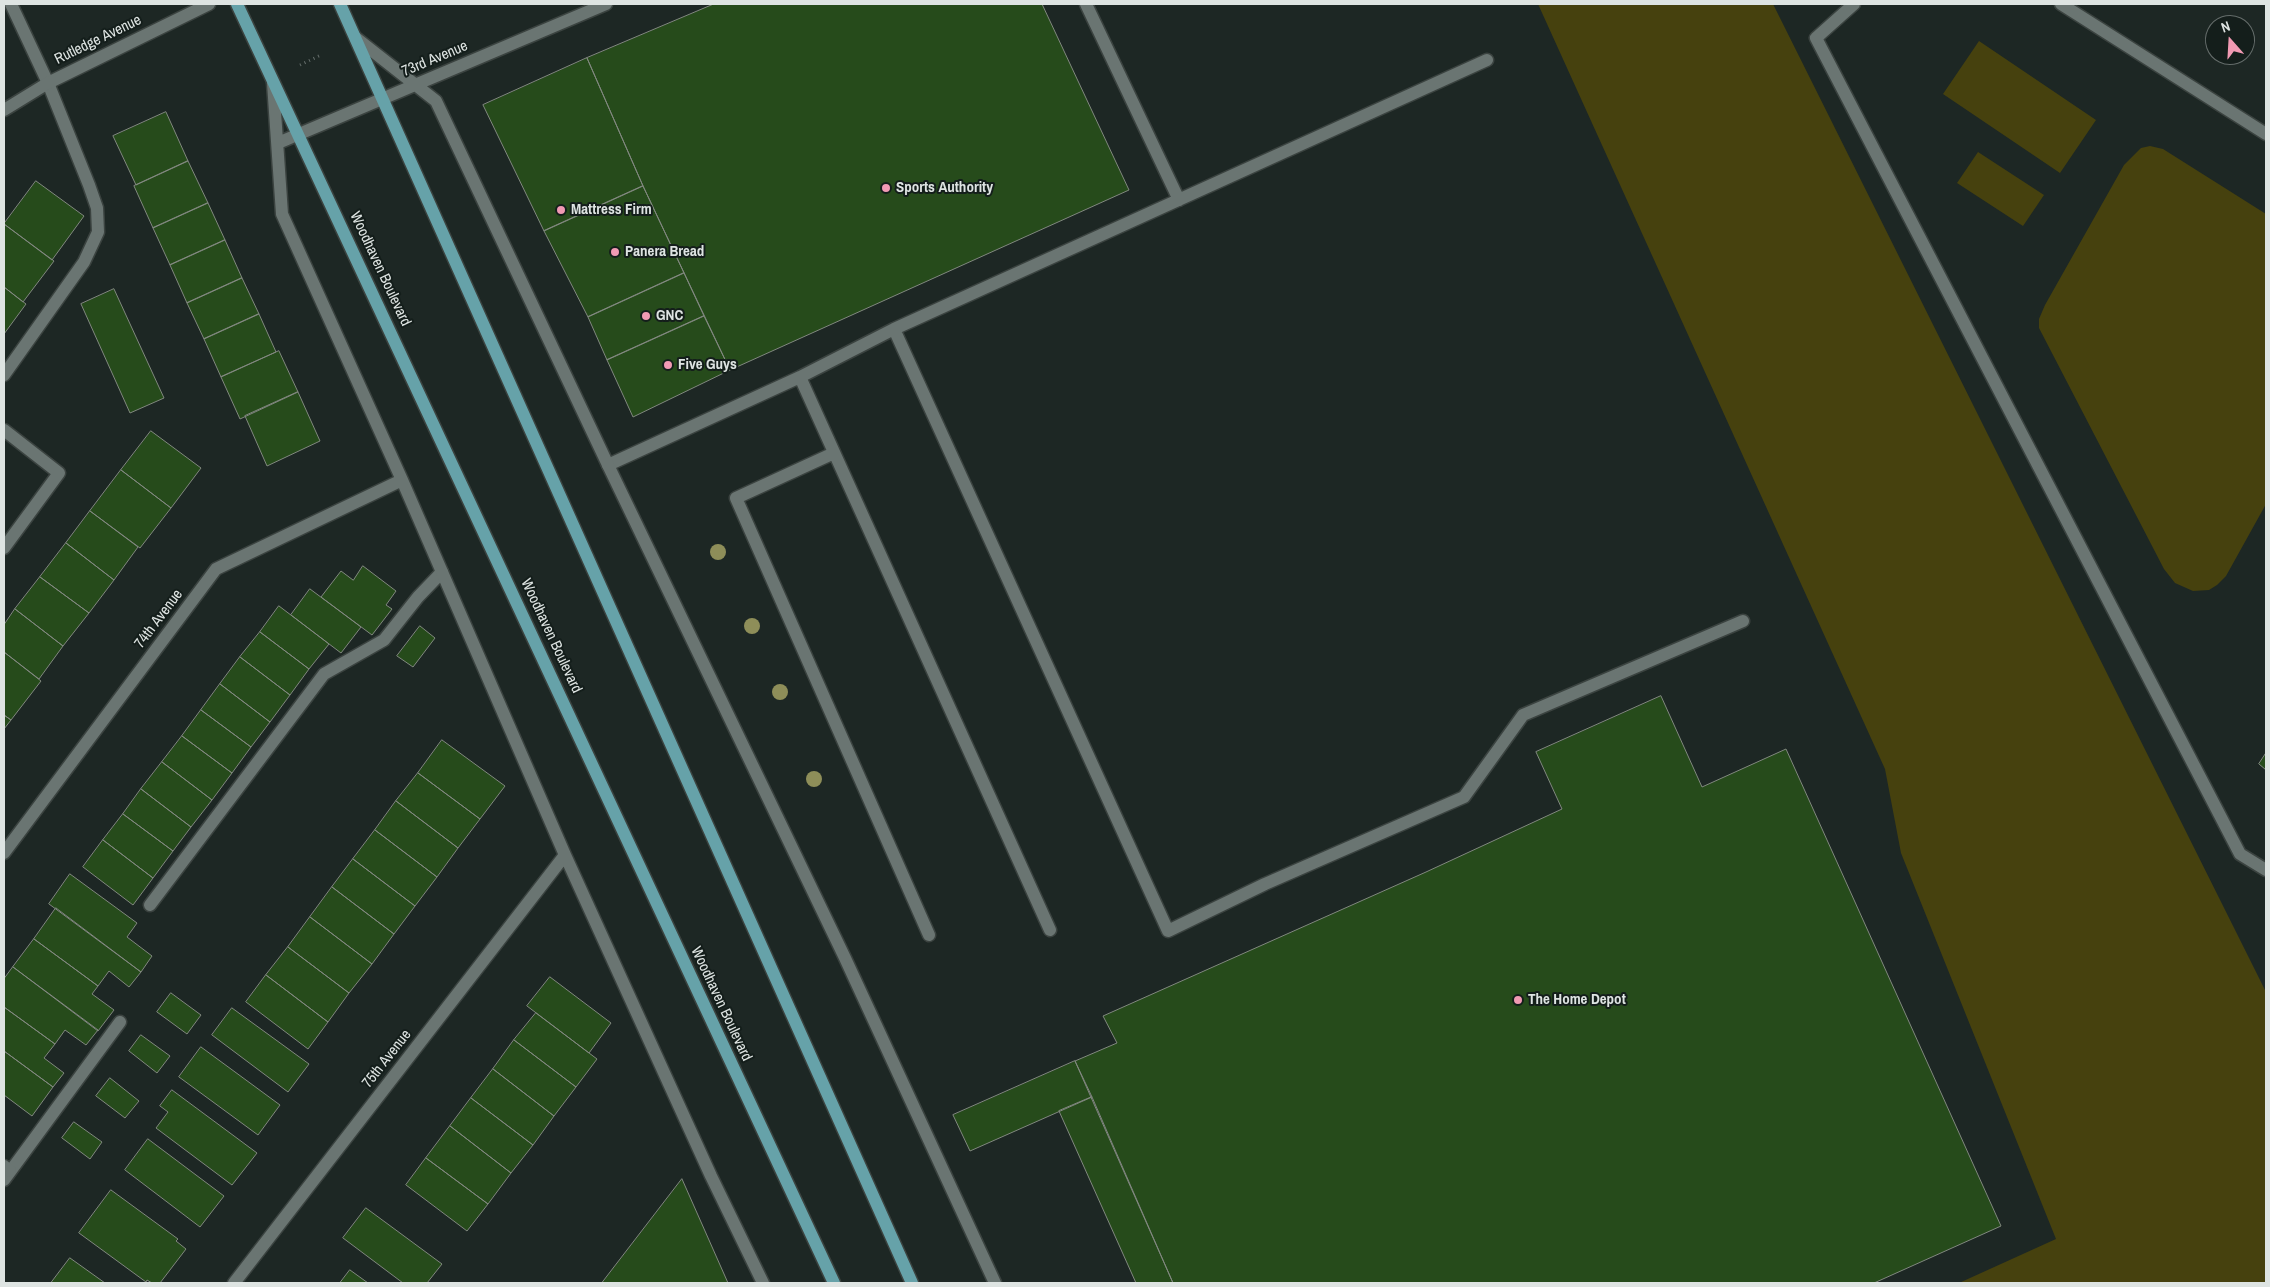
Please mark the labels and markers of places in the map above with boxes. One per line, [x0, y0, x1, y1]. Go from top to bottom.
place label: Sports Authority [896, 179, 993, 197]
marker: Sports Authority [880, 182, 892, 194]
place label: Mattress Firm [571, 201, 652, 219]
marker: Mattress Firm [555, 204, 567, 216]
place label: Panera Bread [625, 243, 704, 261]
marker: Panera Bread [609, 246, 621, 258]
place label: GNC [656, 307, 683, 325]
marker: GNC [640, 310, 652, 322]
place label: Five Guys [678, 356, 737, 374]
marker: Five Guys [662, 359, 674, 371]
place label: The Home Depot [1528, 991, 1626, 1009]
marker: The Home Depot [1512, 994, 1524, 1006]

